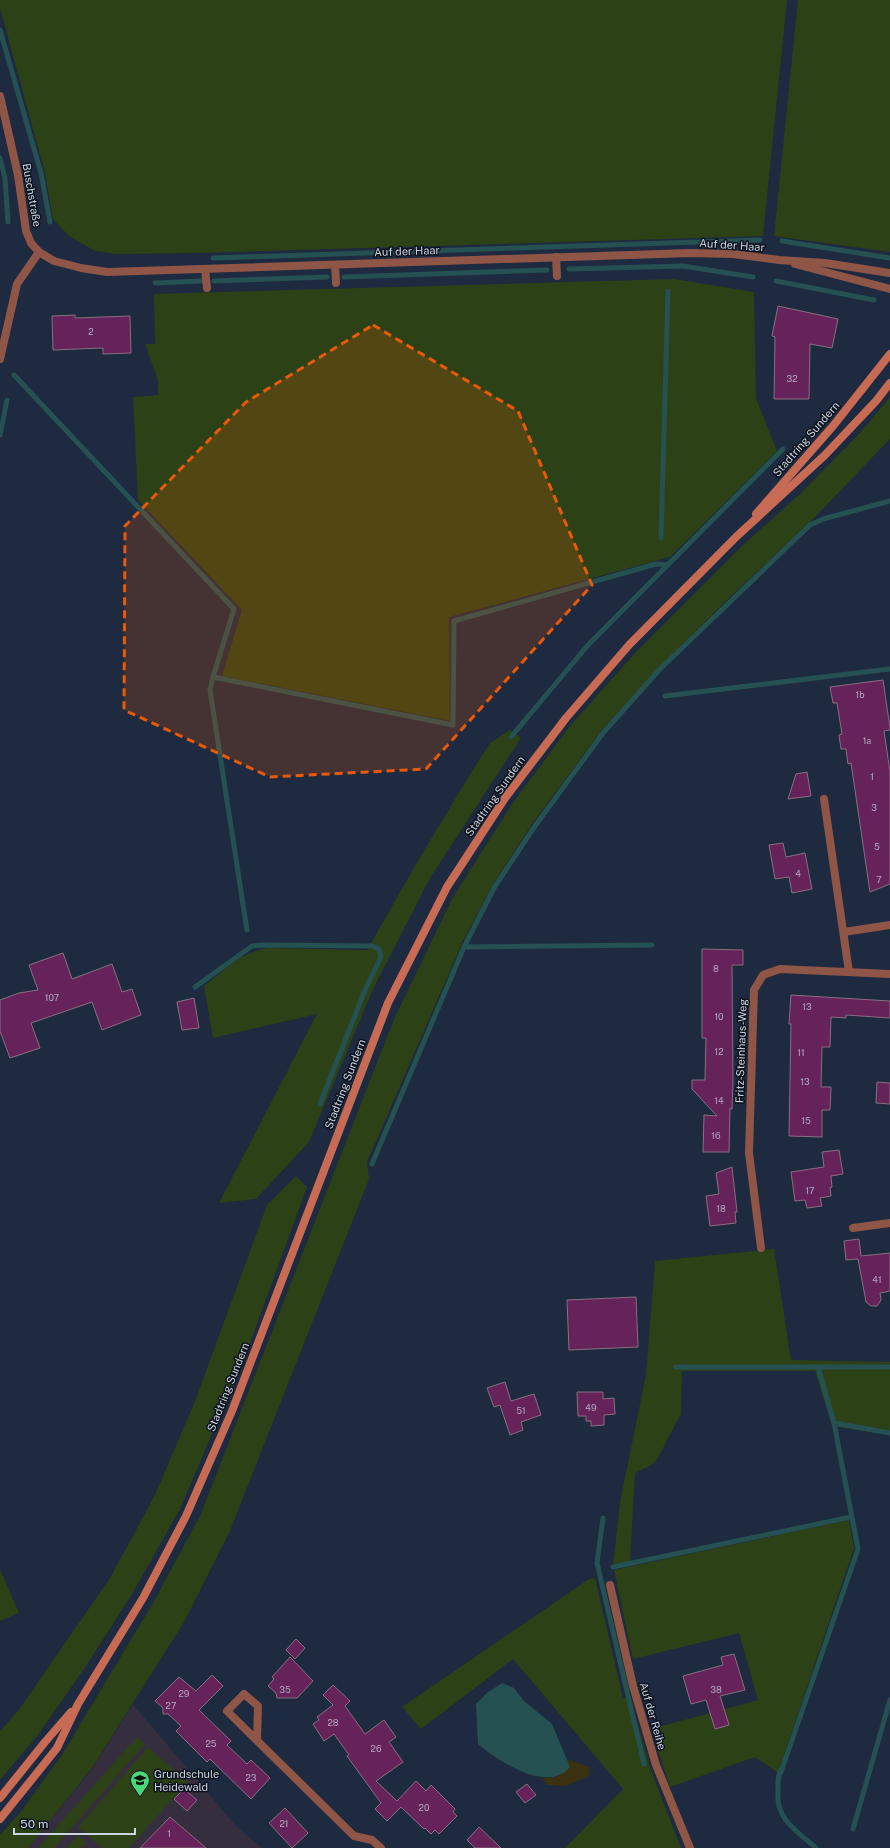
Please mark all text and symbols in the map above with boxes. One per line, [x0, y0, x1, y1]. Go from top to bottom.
street label: Buschstraße [21, 162, 43, 228]
street label: Auf der Haar [699, 237, 765, 253]
street label: Auf der Haar [374, 244, 440, 258]
house number: 2 [88, 326, 94, 337]
house number: 32 [786, 373, 798, 384]
street label: Stadtring Sundern [770, 399, 842, 479]
house number: 1b [855, 689, 865, 700]
house number: 1a [863, 735, 871, 746]
street label: Stadtring Sundern [463, 754, 527, 838]
house number: 1 [870, 771, 874, 782]
house number: 3 [871, 802, 877, 813]
house number: 5 [874, 841, 880, 852]
house number: 4 [795, 868, 801, 879]
house number: 7 [876, 874, 882, 885]
house number: 8 [713, 963, 719, 974]
house number: 107 [45, 992, 59, 1003]
street label: Fritz-Steinhaus-Weg [733, 998, 749, 1103]
house number: 13 [802, 1001, 812, 1012]
house number: 10 [714, 1011, 724, 1022]
street label: Stadtring Sundern [322, 1038, 368, 1130]
house number: 12 [714, 1046, 724, 1057]
house number: 11 [797, 1047, 805, 1058]
house number: 13 [800, 1076, 810, 1087]
house number: 14 [714, 1095, 724, 1106]
house number: 15 [801, 1115, 811, 1126]
house number: 16 [711, 1130, 721, 1141]
house number: 17 [805, 1185, 815, 1196]
house number: 18 [716, 1203, 726, 1214]
house number: 41 [872, 1274, 882, 1285]
street label: Stadtring Sundern [205, 1341, 251, 1433]
house number: 49 [585, 1402, 597, 1413]
house number: 51 [516, 1405, 526, 1416]
street label: Auf der Reihe [638, 1681, 668, 1751]
house number: 35 [279, 1684, 291, 1695]
house number: 38 [710, 1684, 722, 1695]
house number: 29 [179, 1688, 190, 1699]
house number: 27 [166, 1700, 176, 1711]
house number: 28 [327, 1717, 339, 1728]
house number: 25 [205, 1738, 217, 1749]
house number: 26 [371, 1743, 382, 1754]
place label: Grundschule Heidewald [154, 1768, 219, 1793]
school or university icon: Grundschule Heidewald [129, 1769, 151, 1797]
house number: 23 [245, 1772, 257, 1783]
house number: 20 [419, 1802, 430, 1813]
scale bar [14, 1810, 135, 1836]
text: 50 m [20, 1817, 48, 1831]
house number: 21 [279, 1818, 289, 1829]
house number: 1 [167, 1828, 171, 1839]

